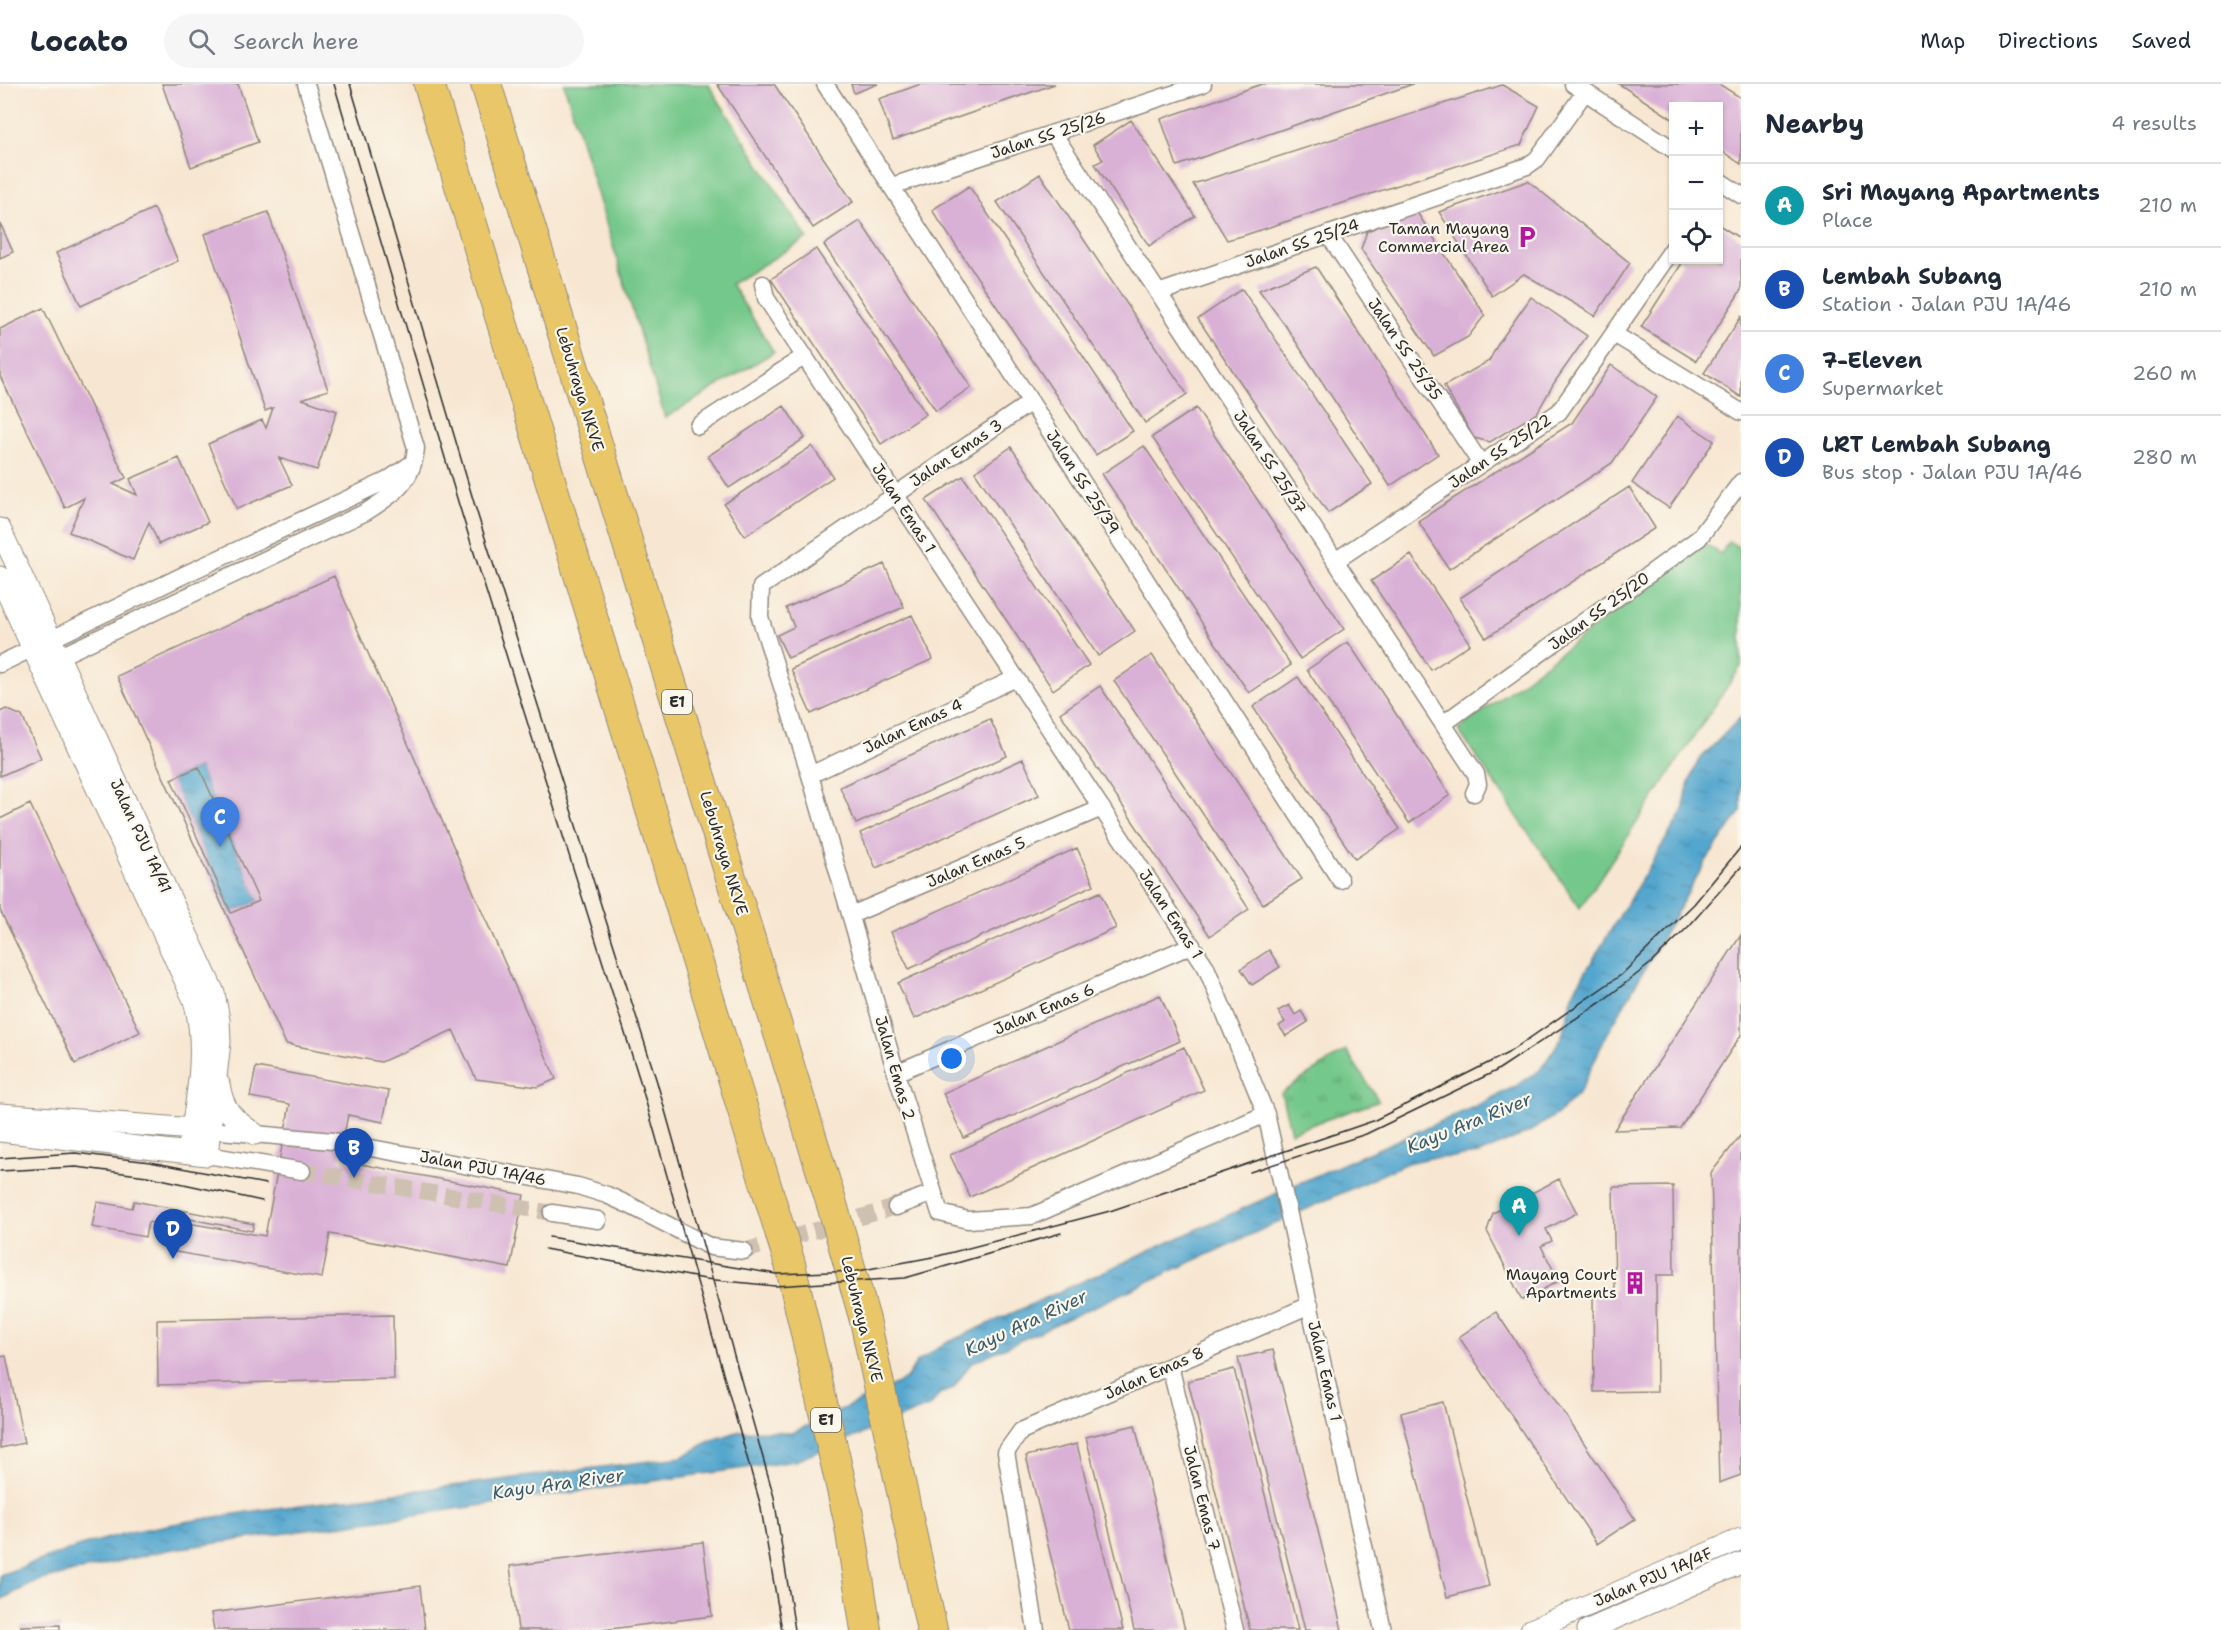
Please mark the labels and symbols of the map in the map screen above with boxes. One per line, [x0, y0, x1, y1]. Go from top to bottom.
street label: Jalan SS 25/26 [988, 107, 1108, 163]
street label: Jalan SS 25/24 [1242, 214, 1362, 272]
place label: Taman Mayang Commercial Area [1378, 218, 1509, 257]
parking icon: Taman Mayang Commercial Area [1514, 224, 1540, 250]
street label: Jalan SS 25/35 [1363, 294, 1447, 404]
street label: Lebuhraya NKVE [551, 324, 609, 454]
street label: Jalan SS 25/37 [1229, 406, 1311, 518]
street label: Jalan SS 25/22 [1445, 409, 1555, 493]
street label: Jalan Emas 3 [906, 414, 1006, 492]
street label: Jalan SS 25/39 [1042, 426, 1124, 538]
street label: Jalan Emas 1 [867, 459, 941, 557]
street label: Jalan SS 25/20 [1544, 567, 1654, 655]
road number: E1 [662, 690, 692, 714]
street label: Jalan Emas 4 [860, 694, 966, 758]
street label: Jalan PJU 1A/41 [105, 776, 177, 896]
street label: Lebuhraya NKVE [695, 788, 753, 918]
pin: C [200, 798, 240, 847]
street label: Jalan Emas 5 [923, 832, 1029, 892]
street label: Jalan Emas 1 [1134, 865, 1208, 963]
street label: Jalan Emas 6 [991, 978, 1097, 1040]
street label: Jalan Emas 2 [870, 1014, 920, 1122]
your location [937, 1044, 966, 1073]
water label: Kayu Ara River [1403, 1087, 1535, 1159]
pin: B [334, 1128, 374, 1178]
street label: Jalan PJU 1A/46 [418, 1145, 548, 1191]
pin: A [1500, 1186, 1538, 1236]
pin: D [154, 1210, 192, 1259]
street label: Lebuhraya NKVE [836, 1254, 888, 1384]
place label: Mayang Court Apartments [1506, 1264, 1617, 1303]
building icon: Mayang Court Apartments [1622, 1270, 1648, 1296]
water label: Kayu Ara River [961, 1284, 1092, 1362]
street label: Jalan Emas 1 [1303, 1319, 1347, 1423]
street label: Jalan Emas 8 [1101, 1342, 1207, 1404]
road number: E1 [811, 1408, 841, 1432]
street label: Jalan Emas 7 [1179, 1443, 1225, 1553]
water label: Kayu Ara River [491, 1463, 626, 1505]
street label: Jalan PJU 1A/4F [1591, 1543, 1715, 1611]

